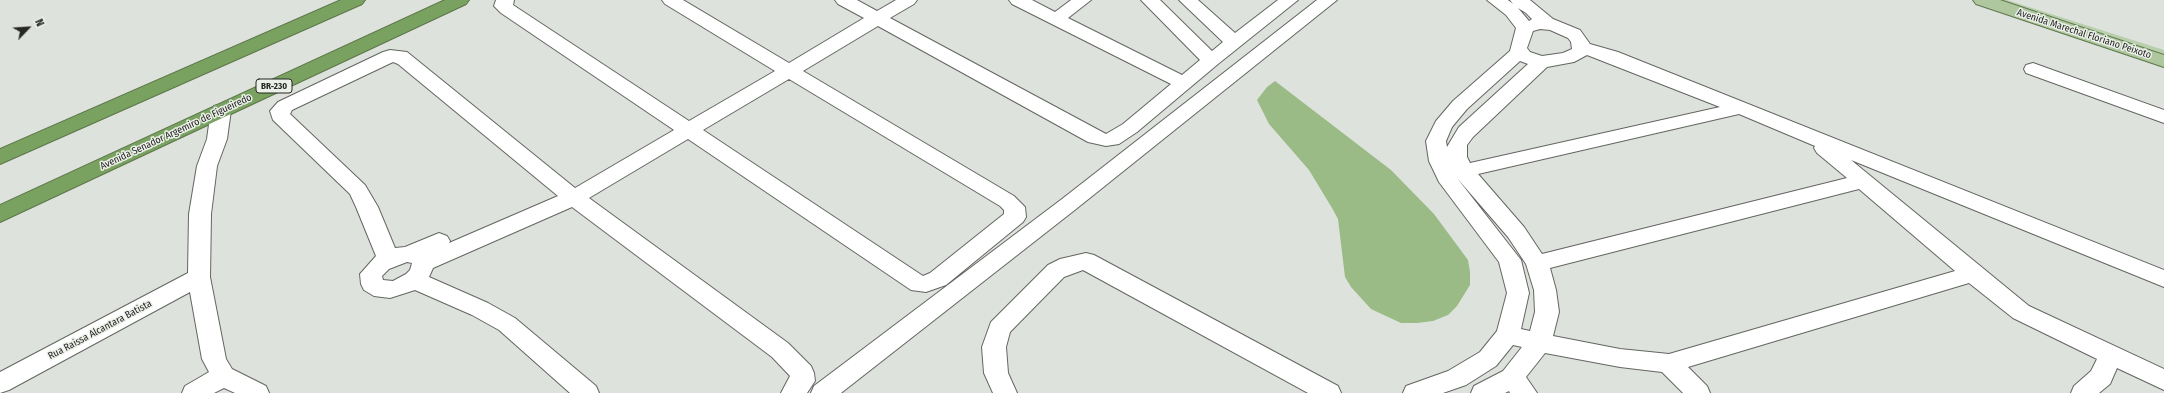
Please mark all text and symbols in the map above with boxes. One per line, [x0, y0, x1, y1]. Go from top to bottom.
street label: Avenida Marechal Floriano Peixoto [2015, 7, 2153, 61]
north arrow [8, 8, 48, 48]
text: N [32, 17, 47, 28]
road number: BR-230 [256, 79, 292, 93]
street label: Avenida Senador Argemiro de Figueiredo [98, 91, 254, 173]
street label: Rua Raissa Alcantara Batista [46, 298, 154, 362]

